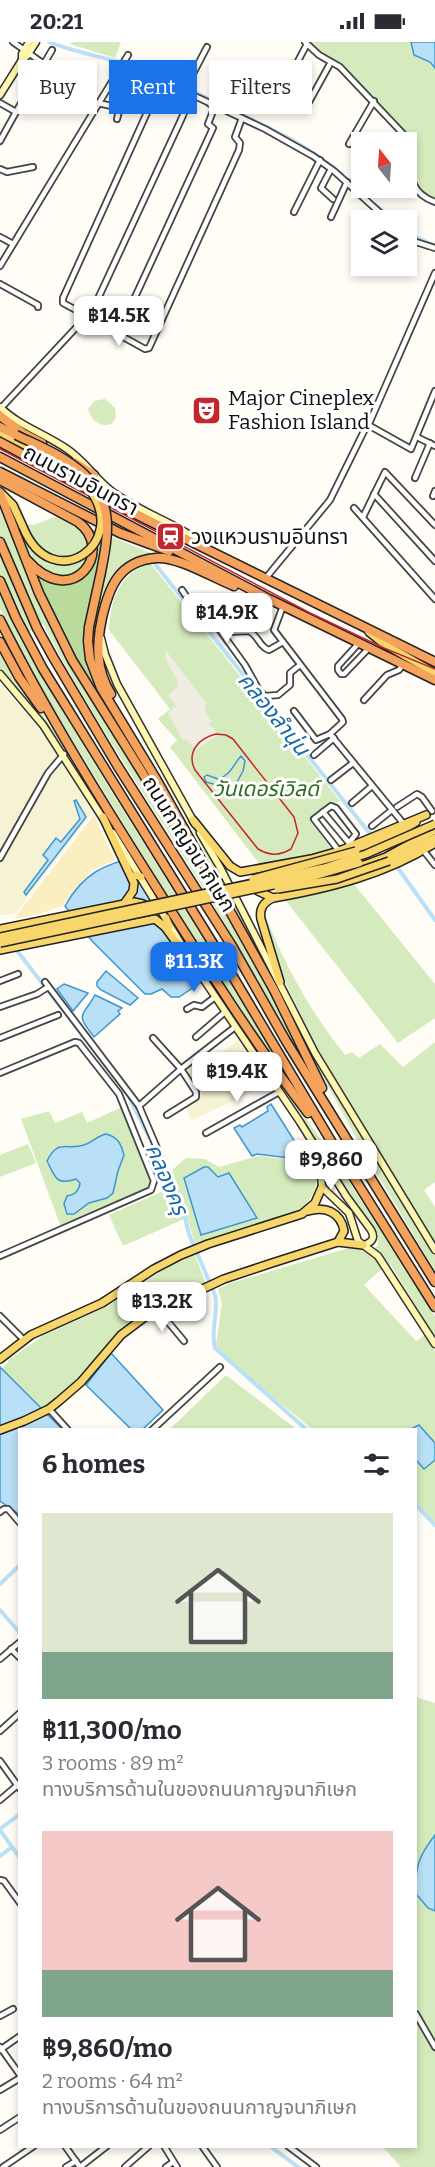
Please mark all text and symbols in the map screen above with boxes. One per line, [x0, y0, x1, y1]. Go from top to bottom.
text: 20:21 [30, 8, 83, 35]
chip: Buy [18, 60, 97, 114]
chip: Rent [109, 60, 197, 114]
chip: Filters [209, 60, 312, 114]
north arrow [351, 132, 417, 198]
map controls [351, 132, 417, 276]
button: layers [351, 210, 417, 276]
pin: ฿14.5K [70, 296, 168, 347]
text: ฿14.5K [88, 303, 150, 327]
place label: Major Cineplex Fashion Island [228, 385, 374, 435]
theatre icon: Major Cineplex Fashion Island [191, 394, 223, 426]
street label: ถนนรามอินทรา [19, 439, 143, 521]
station icon: วงแหวนรามอินทรา [154, 521, 186, 553]
place label: วงแหวนรามอินทรา [191, 524, 348, 550]
pin: ฿14.9K [178, 593, 276, 644]
text: ฿14.9K [196, 600, 258, 624]
water label: คลองลำนุ่น [232, 667, 317, 762]
street label: ถนนกาญจนาภิเษก [137, 771, 241, 917]
park label: วันเดอร์เวิลด์ [213, 776, 323, 802]
pin: ฿11.3K [145, 942, 243, 993]
text: ฿11.3K [164, 949, 224, 973]
pin: ฿19.4K [188, 1052, 286, 1103]
text: ฿19.4K [206, 1059, 268, 1083]
water label: คลองครุ [140, 1139, 195, 1221]
pin: ฿9,860 [282, 1140, 380, 1191]
text: ฿9,860 [299, 1147, 363, 1171]
pin: ฿13.2K [113, 1282, 211, 1333]
text: ฿13.2K [131, 1289, 193, 1313]
icon: filters [360, 1448, 393, 1481]
text: 6 homes [42, 1449, 145, 1480]
icon: home [164, 1552, 272, 1660]
text: ฿11,300/mo [42, 1715, 182, 1746]
text: 3 rooms · 89 m² [42, 1751, 184, 1775]
text: ทางบริการด้านในของถนนกาญจนาภิเษก [42, 1777, 357, 1801]
icon: home [164, 1870, 272, 1978]
text: ฿9,860/mo [42, 2033, 173, 2064]
text: 2 rooms · 64 m² [42, 2069, 183, 2093]
text: ทางบริการด้านในของถนนกาญจนาภิเษก [42, 2095, 357, 2119]

